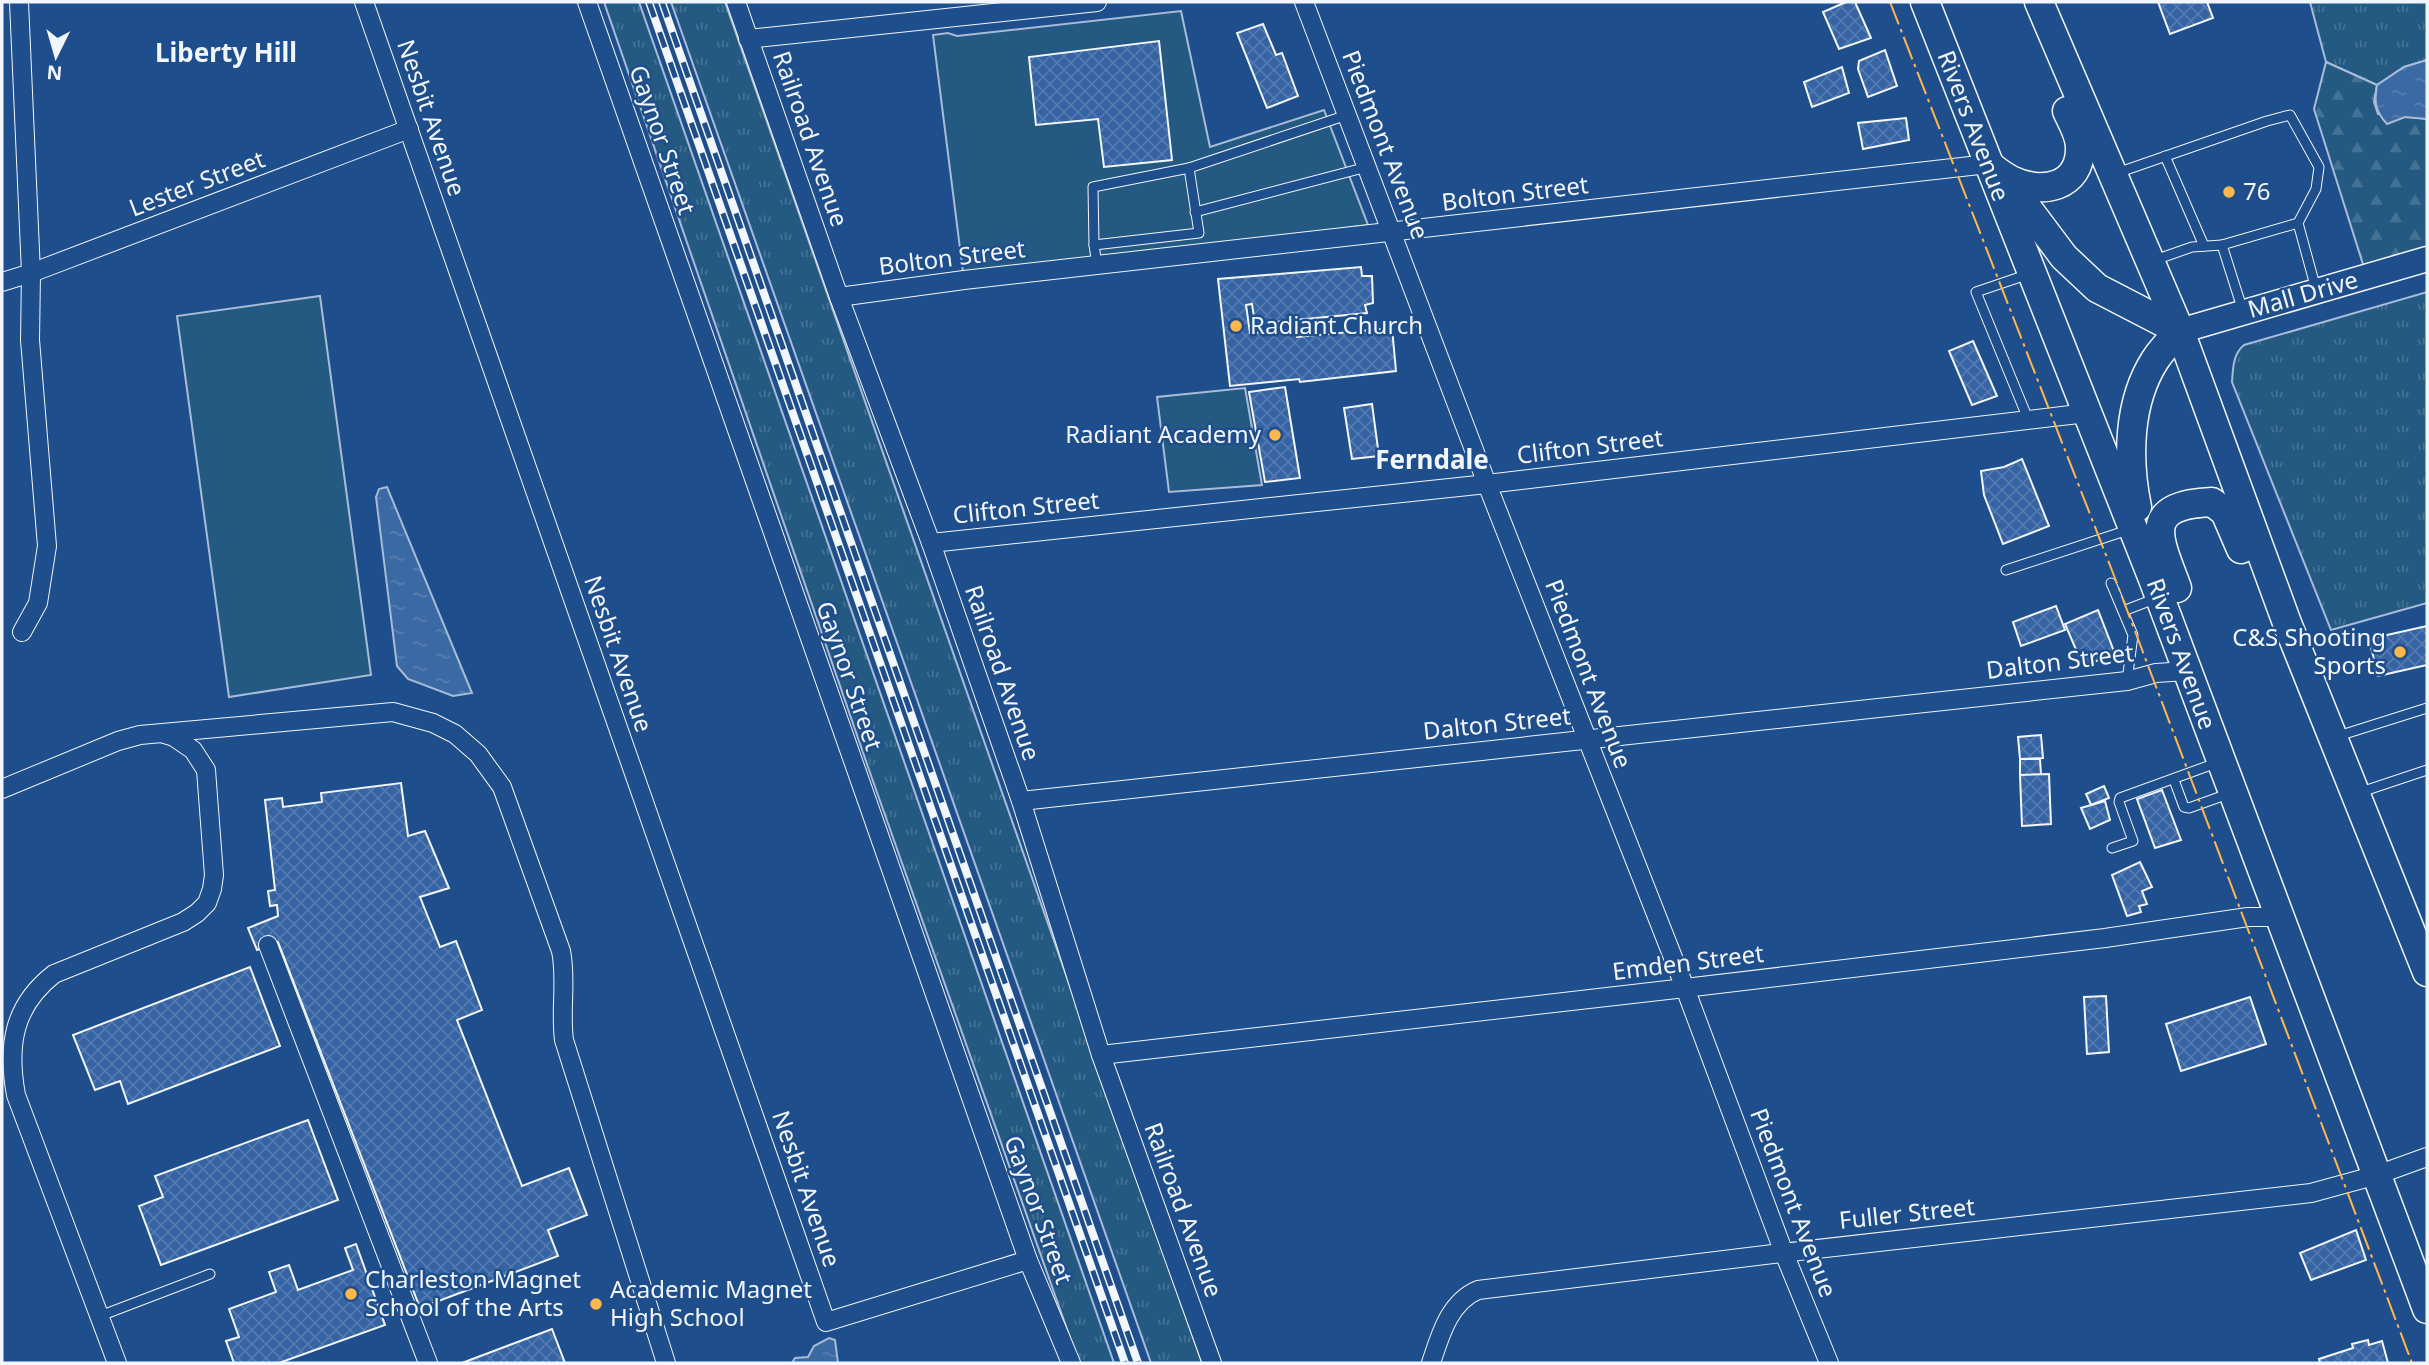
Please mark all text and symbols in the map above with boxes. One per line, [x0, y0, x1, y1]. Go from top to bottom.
north arrow [21, 21, 91, 91]
district label: Liberty Hill [155, 34, 297, 70]
street label: Nesbit Avenue [390, 35, 475, 200]
street label: Piedmont Avenue [1335, 45, 1438, 244]
street label: Rivers Avenue [1931, 45, 2018, 205]
street label: Railroad Avenue [766, 46, 857, 231]
text: N [46, 59, 63, 87]
street label: Gaynor Street [622, 61, 704, 219]
street label: Lester Street [124, 141, 269, 224]
street label: Bolton Street [1440, 167, 1590, 218]
place label: 76 [2243, 174, 2270, 207]
marker: 76 [2221, 184, 2237, 200]
street label: Bolton Street [877, 231, 1027, 282]
street label: Mall Drive [2244, 262, 2362, 325]
place label: Radiant Church [1250, 308, 1423, 341]
marker: Radiant Church [1228, 318, 1244, 334]
place label: Radiant Academy [1065, 417, 1262, 450]
street label: Clifton Street [1515, 420, 1665, 471]
marker: Radiant Academy [1267, 427, 1283, 443]
district label: Ferndale [1375, 441, 1489, 477]
street label: Clifton Street [951, 482, 1101, 531]
street label: Nesbit Avenue [577, 571, 662, 736]
street label: Rivers Avenue [2140, 573, 2225, 734]
street label: Piedmont Avenue [1538, 574, 1641, 773]
street label: Railroad Avenue [958, 580, 1049, 765]
street label: Gaynor Street [809, 597, 891, 755]
place label: C&S Shooting Sports [2232, 620, 2386, 681]
street label: Dalton Street [1984, 635, 2136, 686]
marker: C&S Shooting Sports [2392, 644, 2408, 660]
street label: Dalton Street [1421, 698, 1573, 747]
street label: Emden Street [1610, 936, 1766, 987]
street label: Piedmont Avenue [1743, 1103, 1846, 1302]
street label: Nesbit Avenue [765, 1106, 850, 1271]
street label: Railroad Avenue [1138, 1118, 1231, 1301]
street label: Gaynor Street [997, 1131, 1082, 1289]
street label: Fuller Street [1837, 1189, 1977, 1236]
place label: Charleston Magnet School of the Arts [365, 1262, 581, 1323]
place label: Academic Magnet High School [610, 1272, 812, 1333]
marker: Charleston Magnet School of the Arts [343, 1286, 359, 1302]
marker: Academic Magnet High School [588, 1296, 604, 1312]

